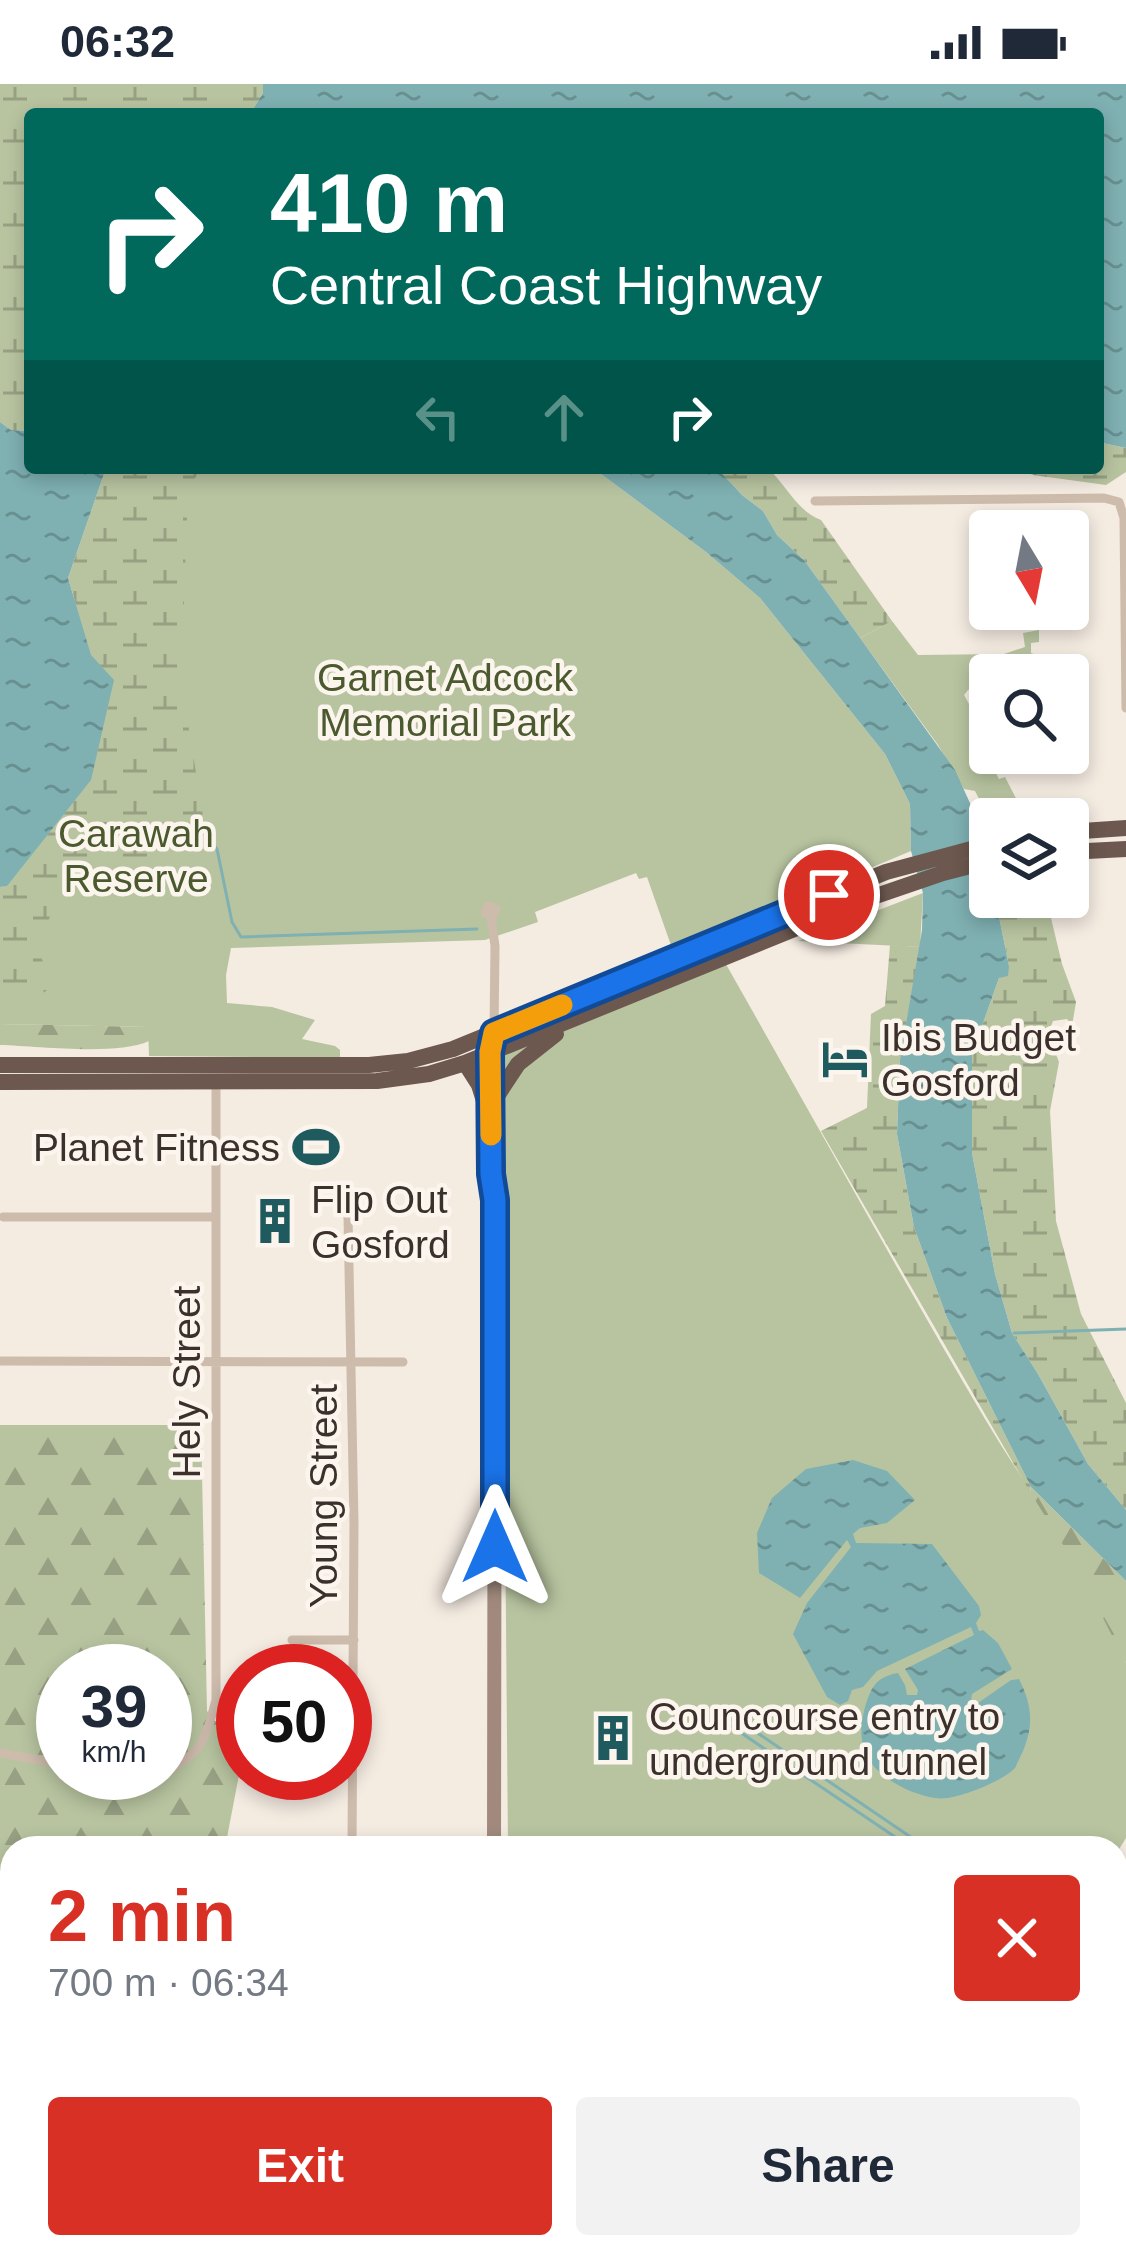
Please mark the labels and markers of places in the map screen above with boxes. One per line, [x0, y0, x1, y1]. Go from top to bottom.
pin [778, 844, 880, 946]
place label: Ibis Budget Gosford [881, 1016, 1076, 1104]
hotel icon: Ibis Budget Gosford [820, 1034, 870, 1084]
sports icon: Planet Fitness [291, 1122, 341, 1172]
place label: Planet Fitness [33, 1126, 280, 1169]
place label: Flip Out Gosford [311, 1178, 450, 1266]
building icon: Flip Out Gosford [250, 1196, 300, 1246]
place label: Councourse entry to underground tunnel [649, 1695, 1000, 1783]
building icon: Councourse entry to underground tunnel [588, 1713, 638, 1763]

